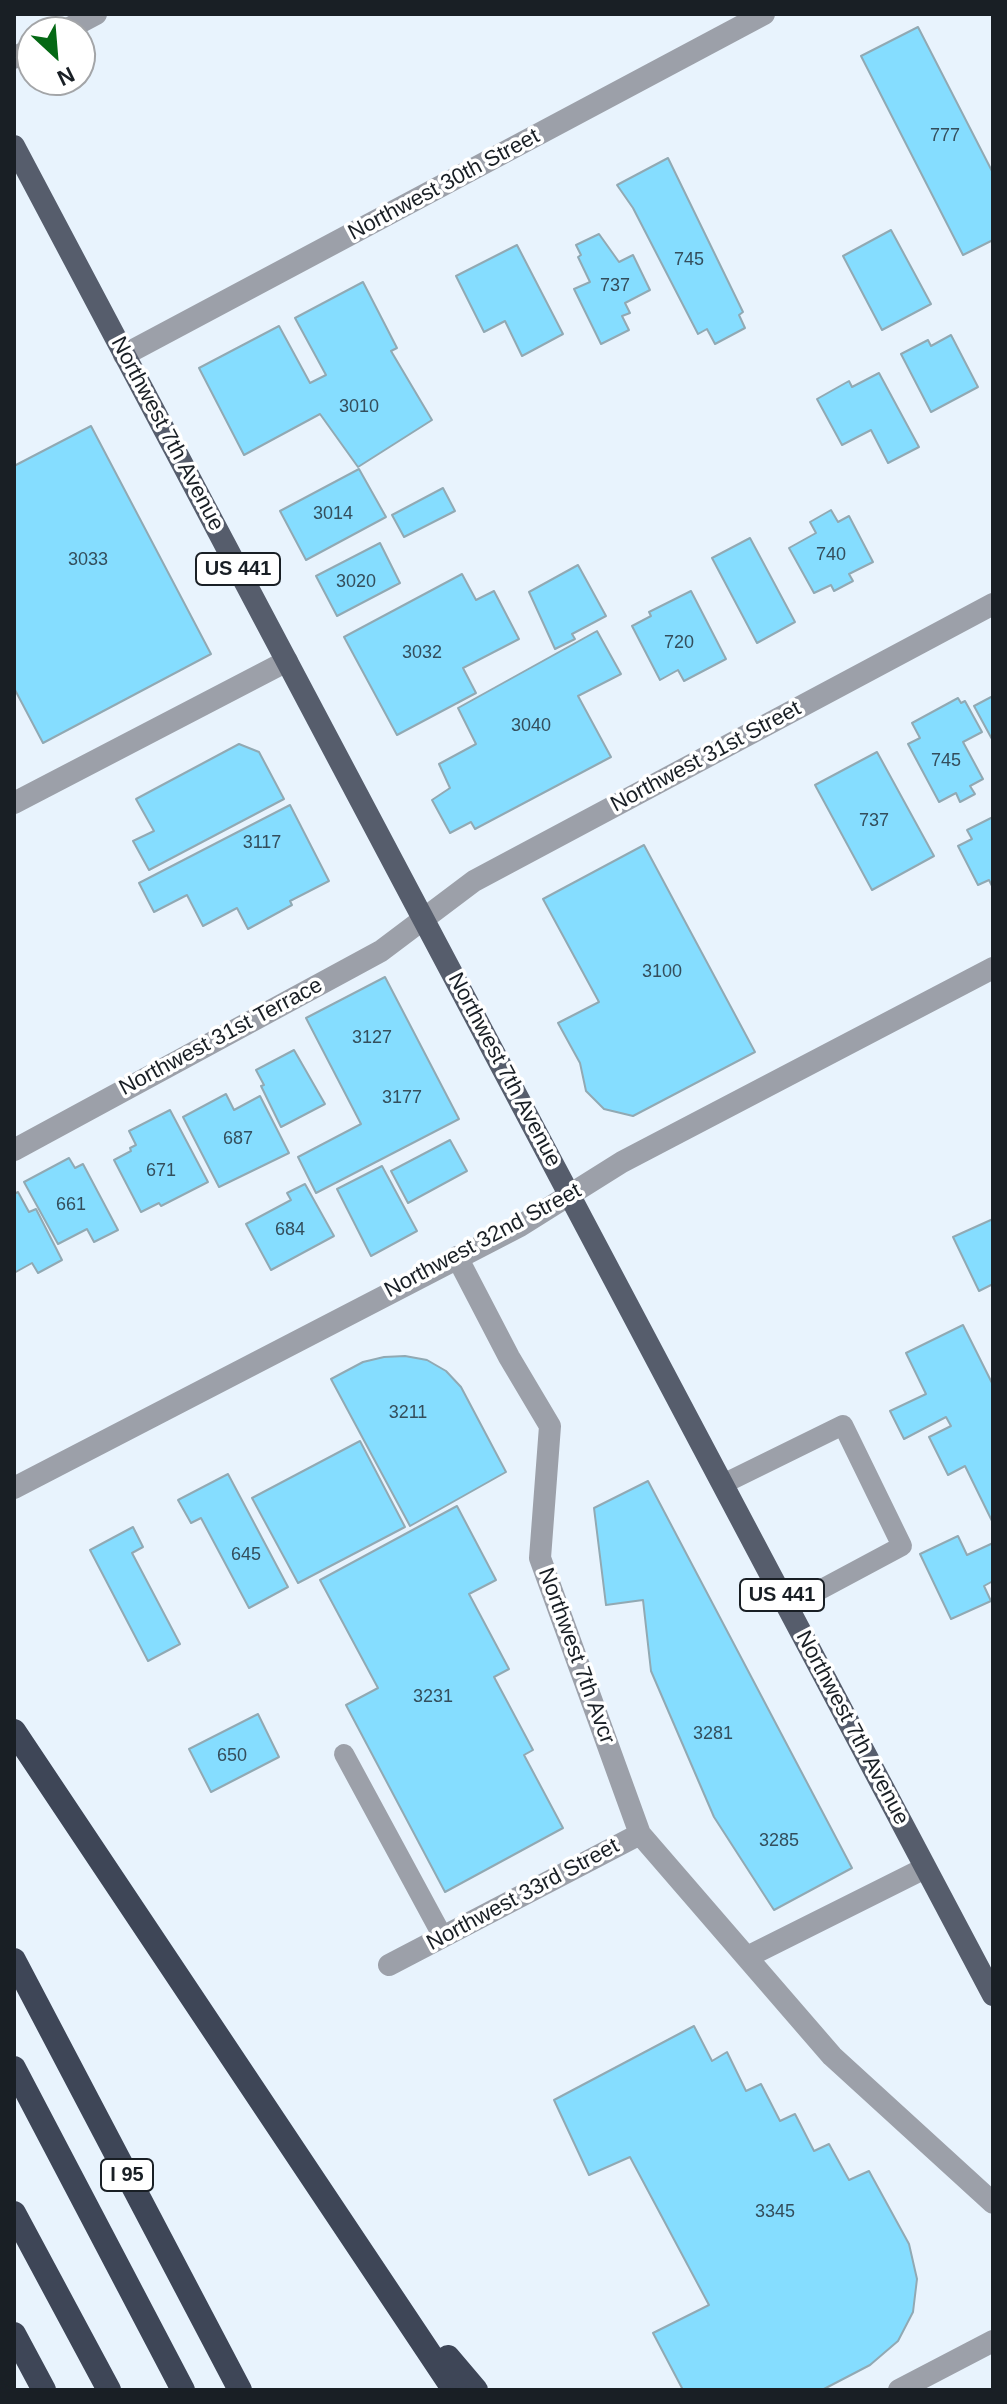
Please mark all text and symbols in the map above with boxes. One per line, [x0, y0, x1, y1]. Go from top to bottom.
north arrow [16, 16, 96, 96]
text: N [53, 62, 78, 91]
street label: Northwest 30th Street [344, 123, 544, 247]
house number: 777 [930, 125, 960, 147]
house number: 745 [674, 249, 704, 271]
house number: 737 [600, 275, 630, 297]
street label: Northwest 7th Avenue [105, 332, 229, 536]
house number: 3010 [339, 396, 379, 418]
house number: 3014 [313, 503, 353, 525]
house number: 740 [816, 544, 846, 566]
house number: 3033 [68, 549, 108, 571]
road number: US 441 [196, 553, 280, 585]
house number: 3020 [336, 571, 376, 593]
house number: 720 [664, 632, 694, 654]
house number: 3032 [402, 642, 442, 664]
street label: Northwest 31st Street [606, 696, 806, 818]
house number: 3040 [511, 715, 551, 737]
house number: 745 [931, 750, 961, 772]
house number: 737 [859, 810, 889, 832]
house number: 3117 [243, 832, 281, 854]
house number: 3100 [642, 961, 682, 983]
street label: Northwest 7th Avenue [442, 968, 566, 1172]
street label: Northwest 31st Terrace [115, 972, 327, 1102]
house number: 3127 [352, 1027, 392, 1049]
house number: 3177 [382, 1087, 422, 1109]
house number: 687 [223, 1128, 253, 1150]
house number: 671 [146, 1160, 176, 1182]
street label: Northwest 32nd Street [380, 1178, 586, 1304]
house number: 661 [56, 1194, 86, 1216]
house number: 684 [275, 1219, 305, 1241]
house number: 3211 [389, 1402, 427, 1424]
house number: 645 [231, 1544, 261, 1566]
street label: Northwest 7th Avcr [532, 1564, 620, 1748]
road number: US 441 [740, 1579, 824, 1611]
street label: Northwest 7th Avenue [790, 1626, 914, 1830]
house number: 3231 [413, 1686, 453, 1708]
house number: 3281 [693, 1723, 733, 1745]
house number: 650 [217, 1745, 247, 1767]
house number: 3285 [759, 1830, 799, 1852]
street label: Northwest 33rd Street [422, 1833, 624, 1957]
road number: I 95 [101, 2159, 153, 2191]
house number: 3345 [755, 2201, 795, 2223]

